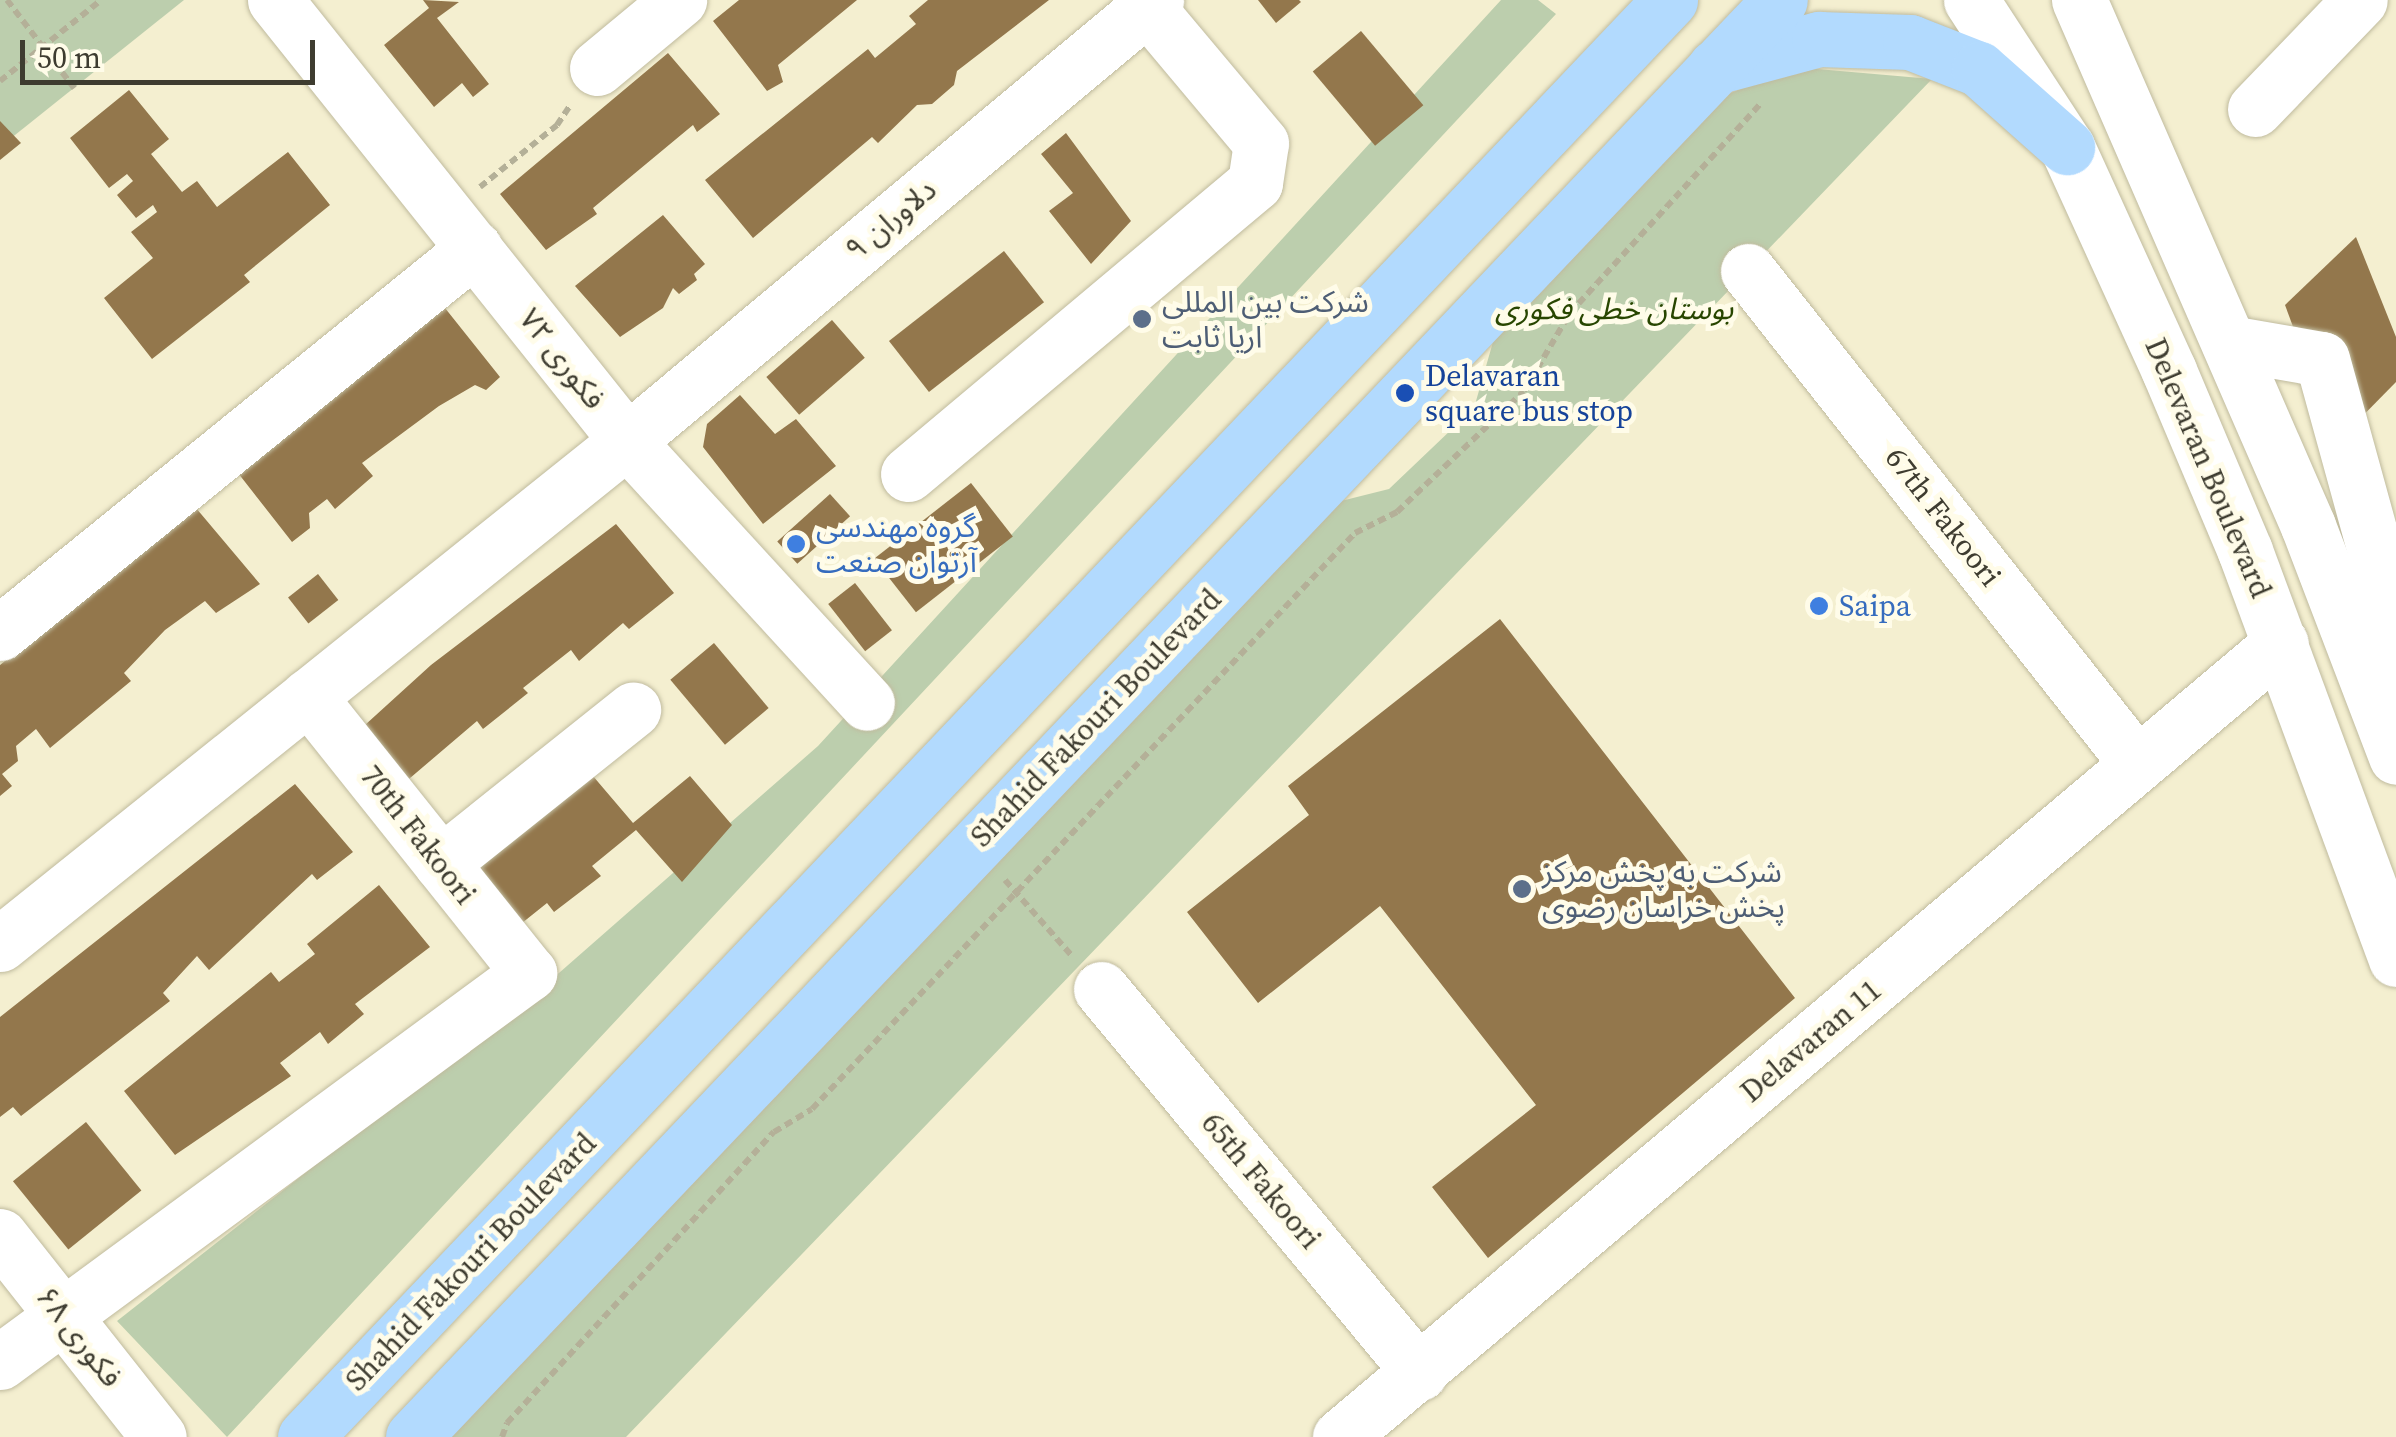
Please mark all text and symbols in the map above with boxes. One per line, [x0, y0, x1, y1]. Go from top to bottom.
scale bar [25, 20, 320, 82]
text: 50 m [37, 37, 101, 78]
street label: دلاوران ۹ [838, 172, 944, 268]
place label: شرکت بین المللی اریا ثابت [1162, 284, 1369, 354]
park label: بوستان خطی فکوری [1495, 291, 1733, 327]
street label: فکوری ۷۲ [512, 301, 612, 417]
marker: شرکت بین المللی اریا ثابت [1131, 308, 1153, 330]
street label: Delevaran Boulevard [2137, 333, 2279, 603]
place label: Delavaran square bus stop [1425, 358, 1633, 428]
marker: Delavaran square bus stop [1394, 382, 1416, 404]
street label: 67th Fakoori [1878, 440, 2008, 594]
place label: گروه مهندسی آرتوان صنعت [816, 509, 977, 580]
marker: گروه مهندسی آرتوان صنعت [785, 533, 807, 555]
street label: Shahid Fakouri Boulevard [963, 582, 1229, 854]
place label: Saipa [1839, 588, 1911, 624]
marker: Saipa [1808, 595, 1830, 617]
street label: 70th Fakoori [353, 758, 483, 912]
place label: شرکت به پخش مرکز پخش خراسان رضوی [1542, 854, 1785, 924]
marker: شرکت به پخش مرکز پخش خراسان رضوی [1511, 878, 1533, 900]
street label: Delavaran 11 [1734, 972, 1888, 1110]
street label: 65th Fakoori [1194, 1106, 1328, 1256]
street label: Shahid Fakouri Boulevard [338, 1126, 604, 1398]
street label: فکوری ۶۸ [29, 1279, 129, 1395]

